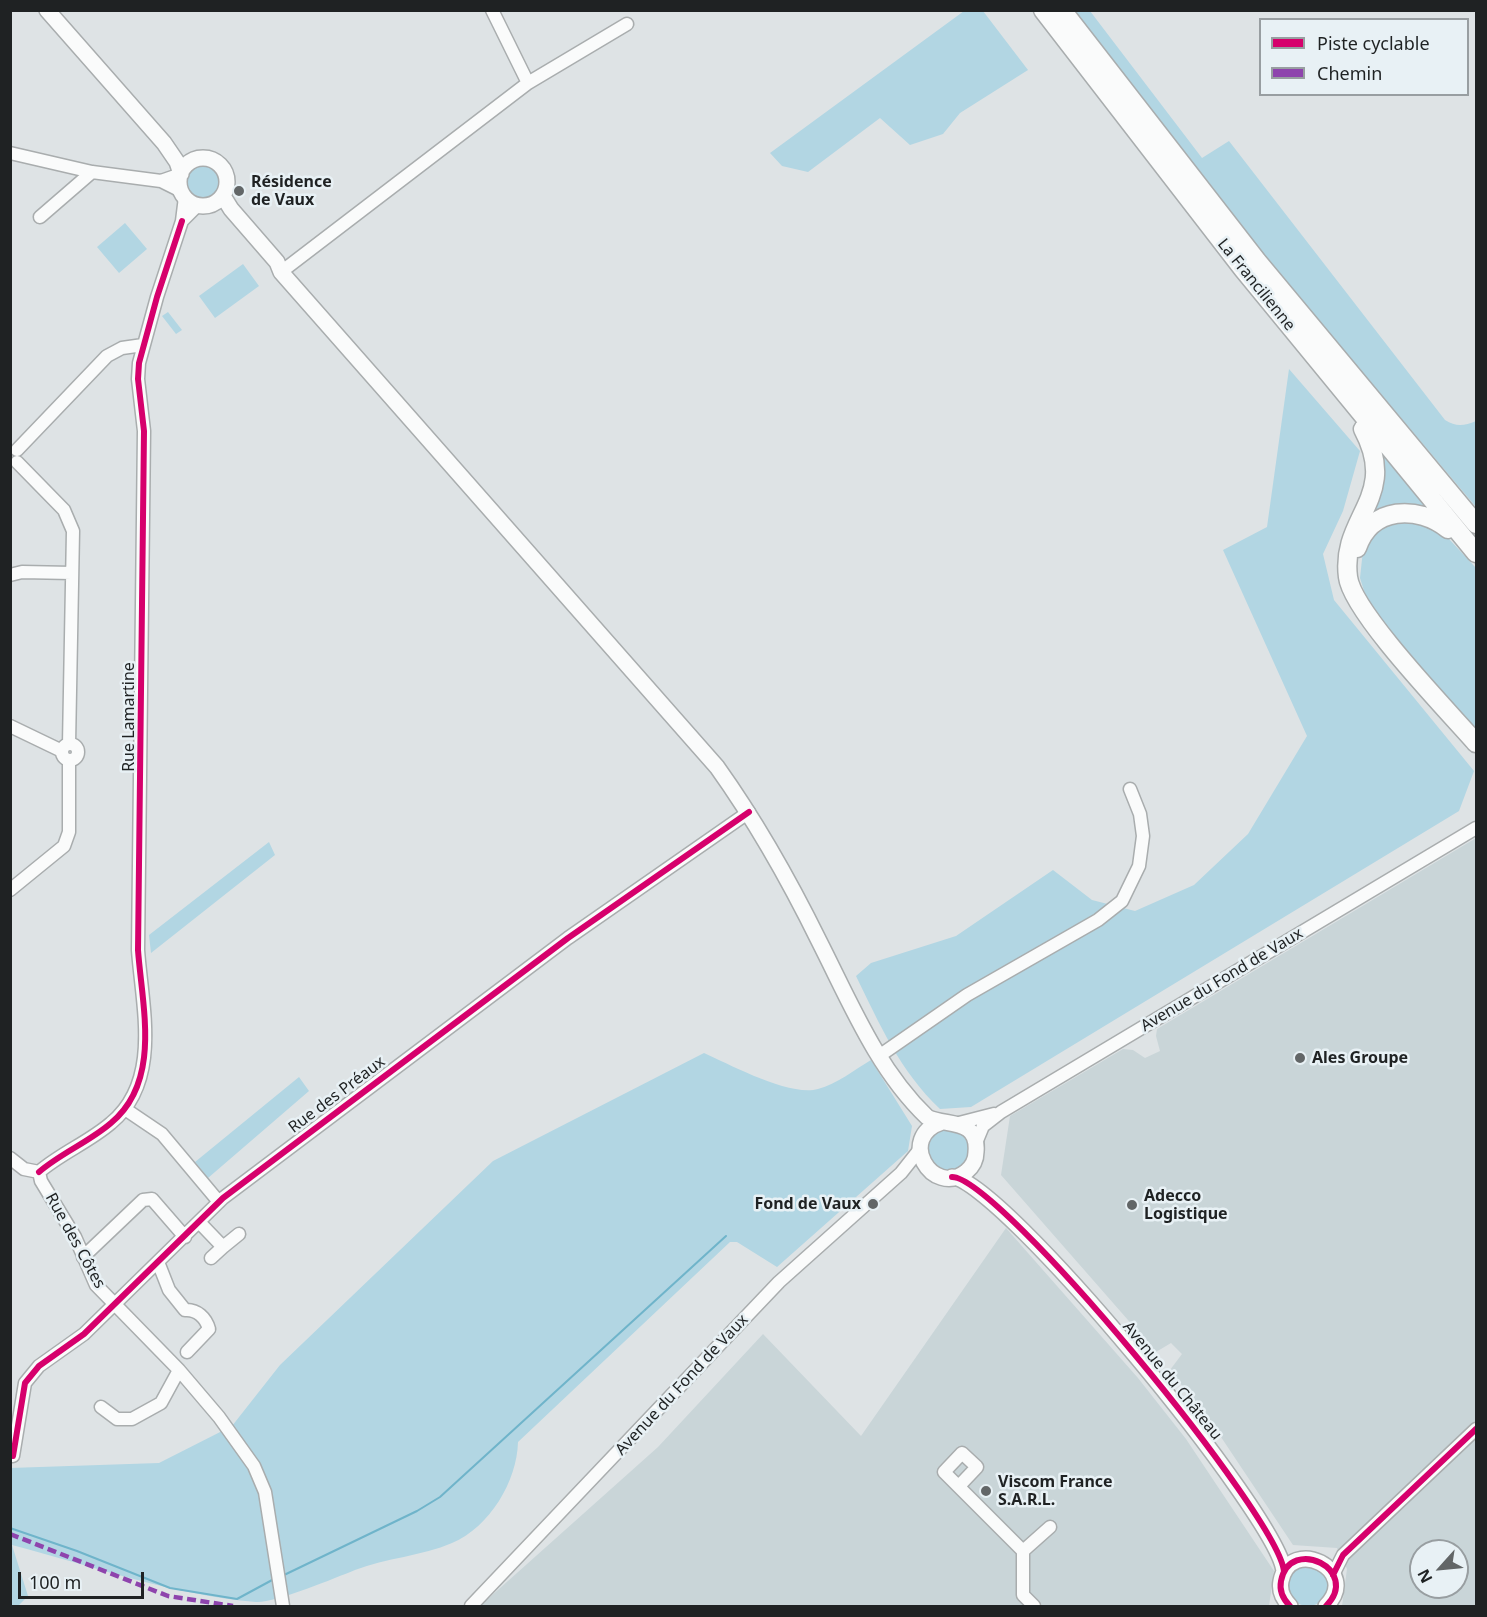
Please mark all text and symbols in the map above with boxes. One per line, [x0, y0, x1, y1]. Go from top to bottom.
legend [1259, 18, 1469, 96]
text: Piste cyclable [1317, 31, 1430, 55]
text: Chemin [1317, 61, 1382, 85]
place label: Résidence de Vaux [251, 172, 332, 210]
marker: Résidence de Vaux [232, 184, 246, 198]
street label: La Francilienne [1213, 235, 1299, 335]
street label: Rue Lamartine [119, 662, 139, 772]
street label: Avenue du Fond de Vaux [1137, 924, 1307, 1036]
place label: Ales Groupe [1312, 1048, 1408, 1068]
marker: Ales Groupe [1293, 1051, 1307, 1065]
street label: Rue des Préaux [285, 1052, 389, 1138]
place label: Adecco Logistique [1144, 1186, 1228, 1224]
street label: Rue des Côtes [41, 1190, 109, 1292]
place label: Fond de Vaux [754, 1194, 861, 1214]
marker: Fond de Vaux [866, 1197, 880, 1211]
marker: Adecco Logistique [1125, 1198, 1139, 1212]
street label: Avenue du Fond de Vaux [612, 1311, 752, 1459]
street label: Avenue du Château [1118, 1318, 1226, 1444]
place label: Viscom France S.A.R.L. [998, 1472, 1113, 1510]
marker: Viscom France S.A.R.L. [979, 1484, 993, 1498]
north arrow [1409, 1539, 1469, 1599]
scale bar [21, 1560, 147, 1598]
text: N [1412, 1565, 1438, 1587]
text: 100 m [29, 1570, 81, 1594]

